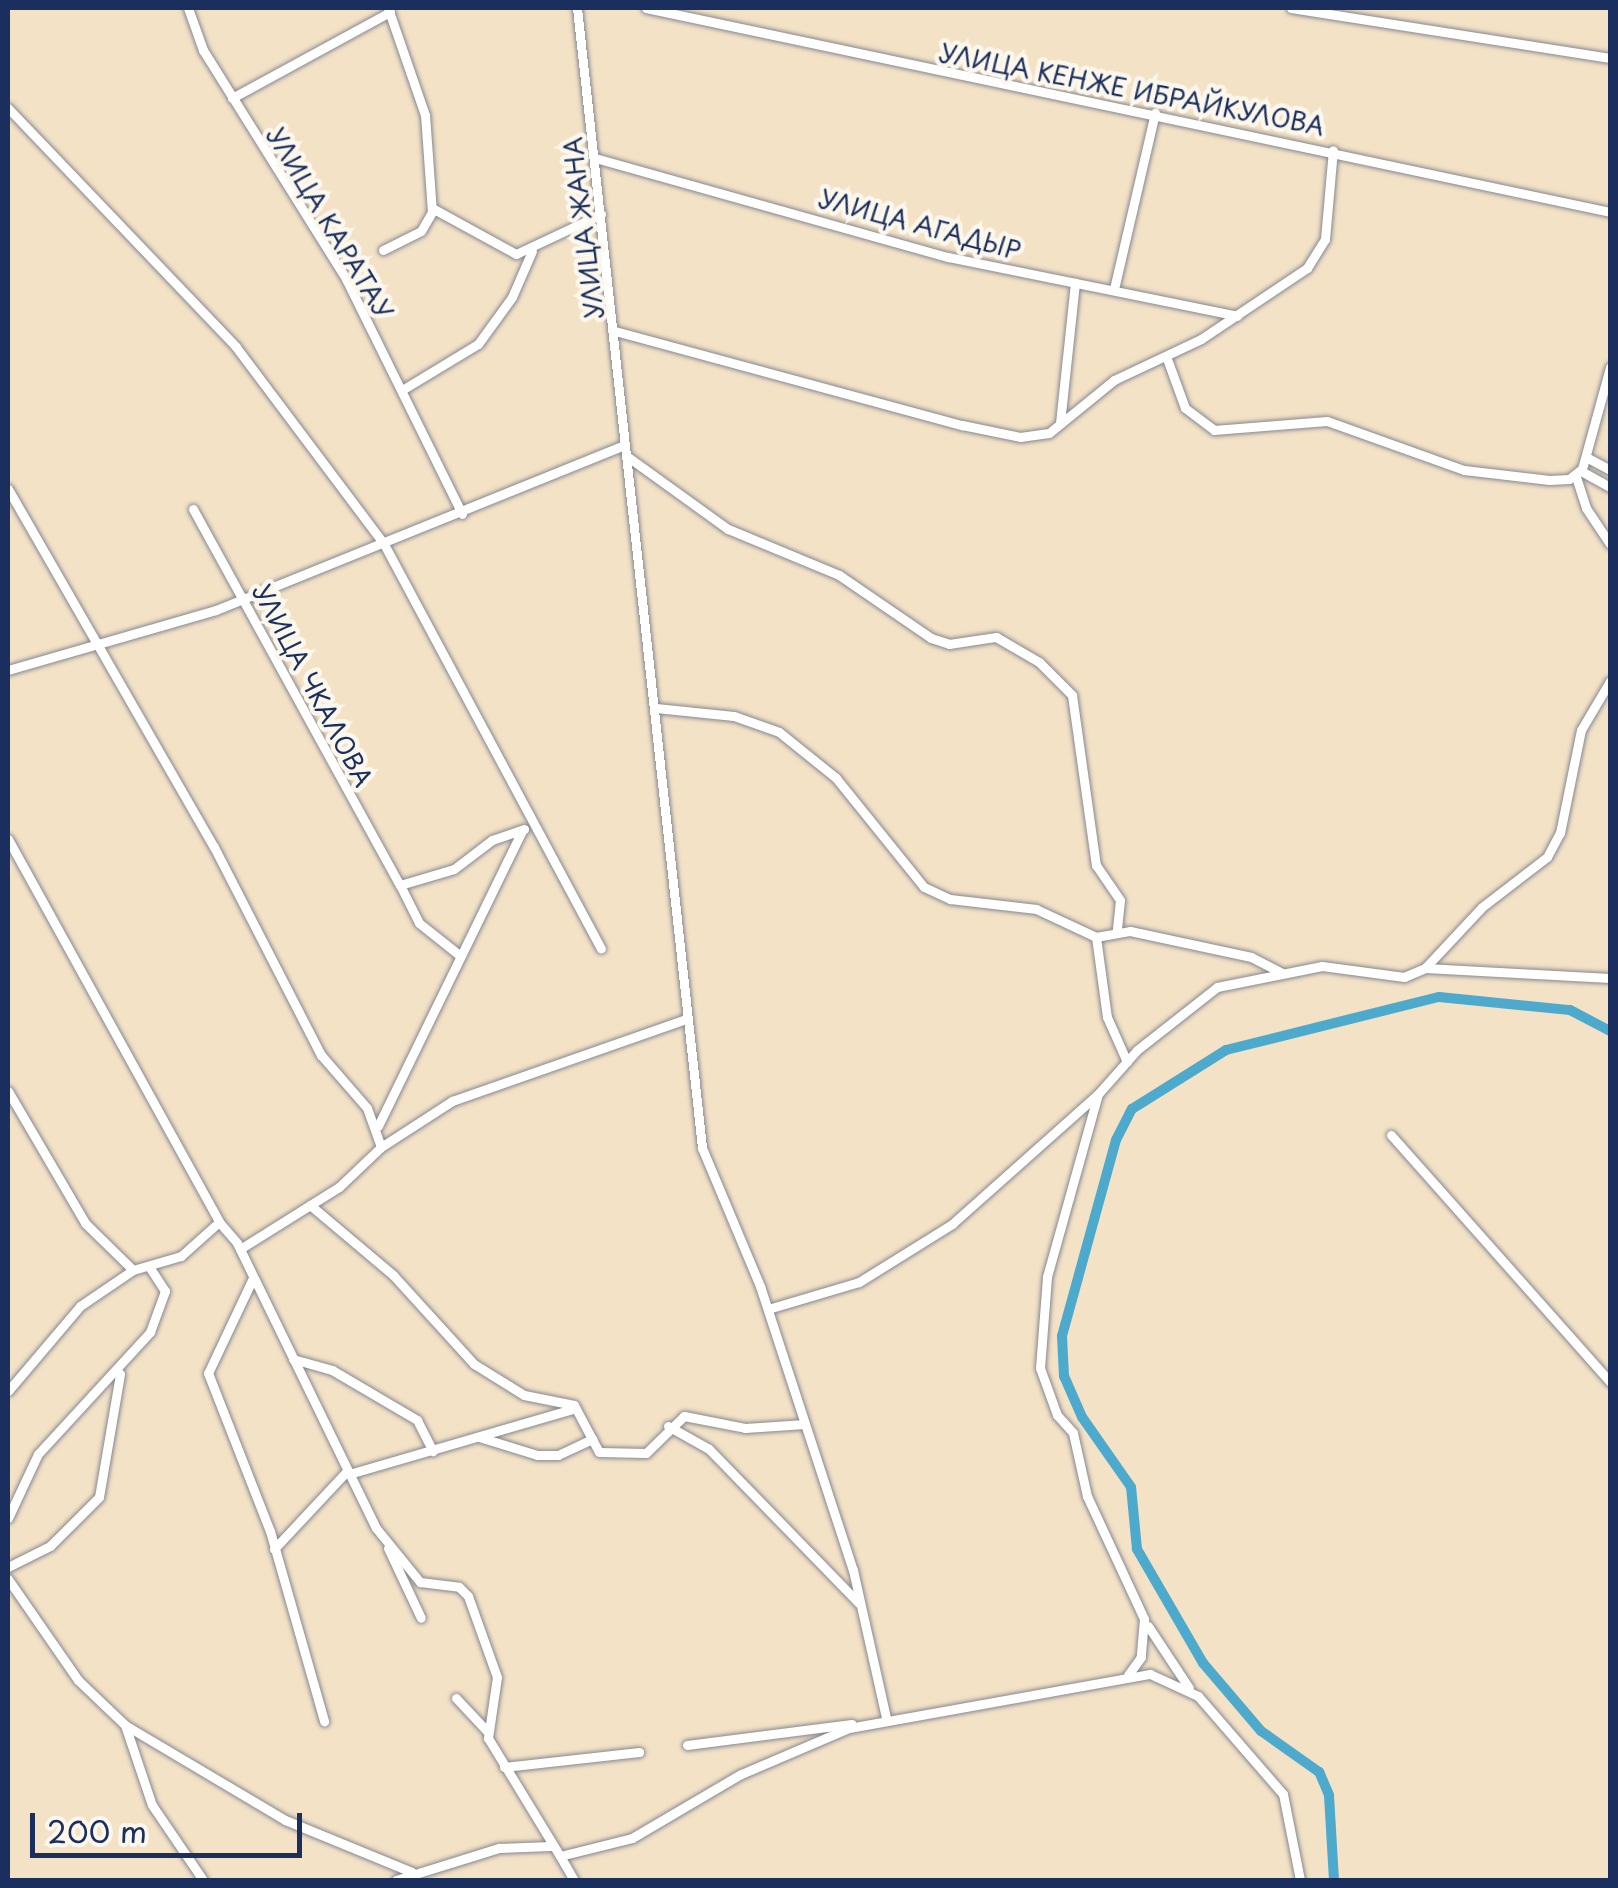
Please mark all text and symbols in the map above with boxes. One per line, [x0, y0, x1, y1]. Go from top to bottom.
street label: УЛИЦА КЕНЖЕ ИБРАЙКУЛОВА [936, 37, 1328, 141]
street label: УЛИЦА КАРАТАУ [261, 121, 399, 325]
street label: УЛИЦА ЖАНА [557, 135, 609, 321]
street label: УЛИЦА АГАДЫР [815, 182, 1025, 266]
street label: УЛИЦА ЧКАЛОВА [247, 578, 379, 792]
scale bar [35, 1793, 308, 1855]
text: 200 m [47, 1808, 147, 1853]

